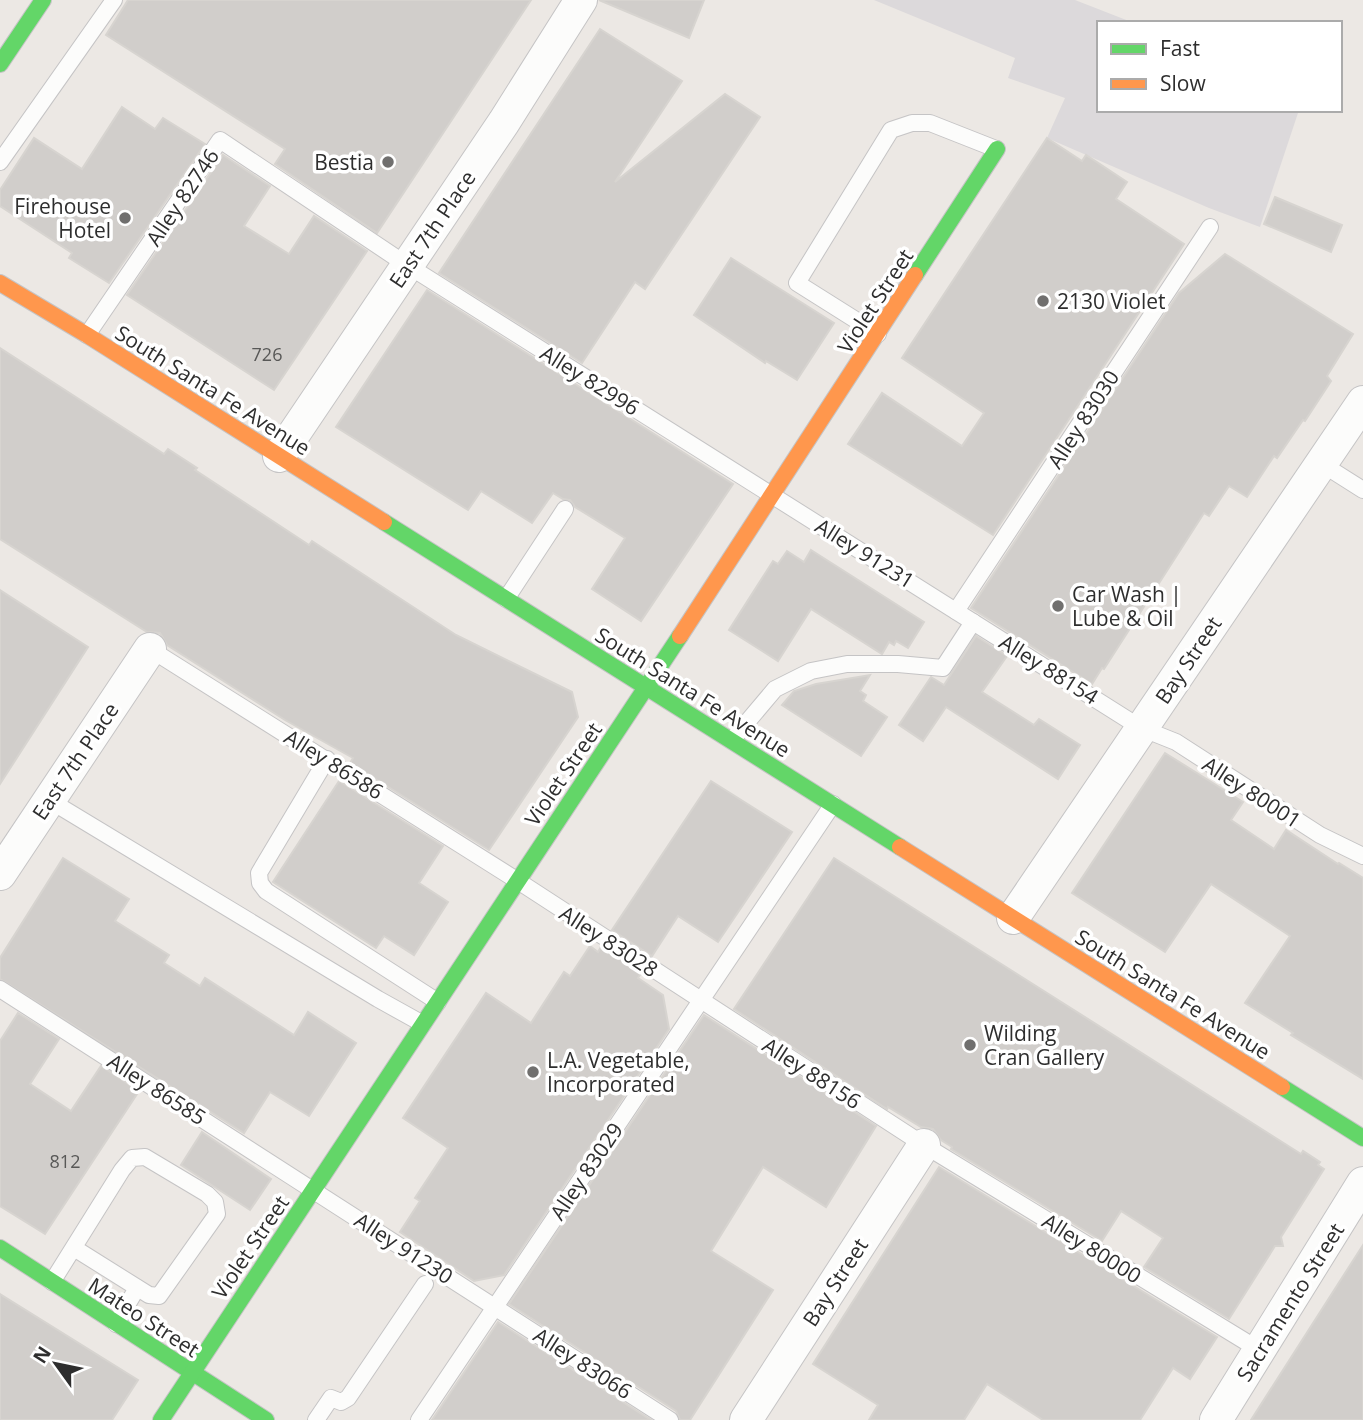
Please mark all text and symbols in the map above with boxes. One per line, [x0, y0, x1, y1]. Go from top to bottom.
legend [1097, 21, 1342, 112]
text: Fast [1160, 34, 1200, 62]
text: Slow [1160, 69, 1206, 97]
street label: Alley 82746 [139, 143, 225, 251]
place label: Bestia [314, 148, 374, 176]
marker: Bestia [380, 154, 396, 170]
street label: East 7th Place [382, 165, 482, 293]
place label: Firehouse Hotel [14, 192, 111, 244]
marker: Firehouse Hotel [117, 210, 133, 226]
street label: Violet Street [831, 243, 919, 359]
place label: 2130 Violet [1057, 287, 1166, 315]
marker: 2130 Violet [1035, 293, 1051, 309]
street label: South Santa Fe Avenue [110, 319, 316, 461]
street label: Alley 82996 [535, 339, 645, 421]
house number: 726 [252, 342, 282, 366]
street label: Alley 83030 [1041, 365, 1125, 473]
street label: Alley 91231 [810, 512, 920, 594]
place label: Car Wash | Lube & Oil [1072, 580, 1182, 632]
marker: Car Wash | Lube & Oil [1050, 598, 1066, 614]
street label: Bay Street [1148, 611, 1228, 709]
street label: South Santa Fe Avenue [590, 621, 796, 763]
street label: Alley 88154 [994, 628, 1104, 710]
street label: East 7th Place [25, 697, 125, 825]
street label: Violet Street [518, 717, 608, 831]
street label: Alley 86586 [279, 723, 389, 805]
street label: Alley 80001 [1198, 750, 1306, 834]
street label: Alley 83028 [555, 899, 663, 983]
street label: South Santa Fe Avenue [1070, 923, 1276, 1065]
place label: Wilding Cran Gallery [984, 1019, 1105, 1071]
street label: Alley 88156 [758, 1031, 866, 1115]
marker: Wilding Cran Gallery [962, 1037, 978, 1053]
place label: L.A. Vegetable, Incorporated [547, 1046, 690, 1098]
street label: Alley 86585 [103, 1047, 211, 1131]
marker: L.A. Vegetable, Incorporated [525, 1064, 541, 1080]
street label: Alley 83029 [543, 1117, 629, 1225]
house number: 812 [50, 1149, 80, 1173]
street label: Violet Street [205, 1190, 295, 1304]
street label: Alley 91230 [350, 1206, 458, 1290]
street label: Alley 80000 [1037, 1207, 1147, 1289]
street label: Sacramento Street [1230, 1217, 1350, 1387]
street label: Bay Street [796, 1232, 874, 1332]
street label: Mateo Street [83, 1271, 205, 1363]
street label: Alley 83066 [529, 1321, 637, 1405]
north arrow [21, 1329, 91, 1399]
text: N [27, 1341, 57, 1368]

